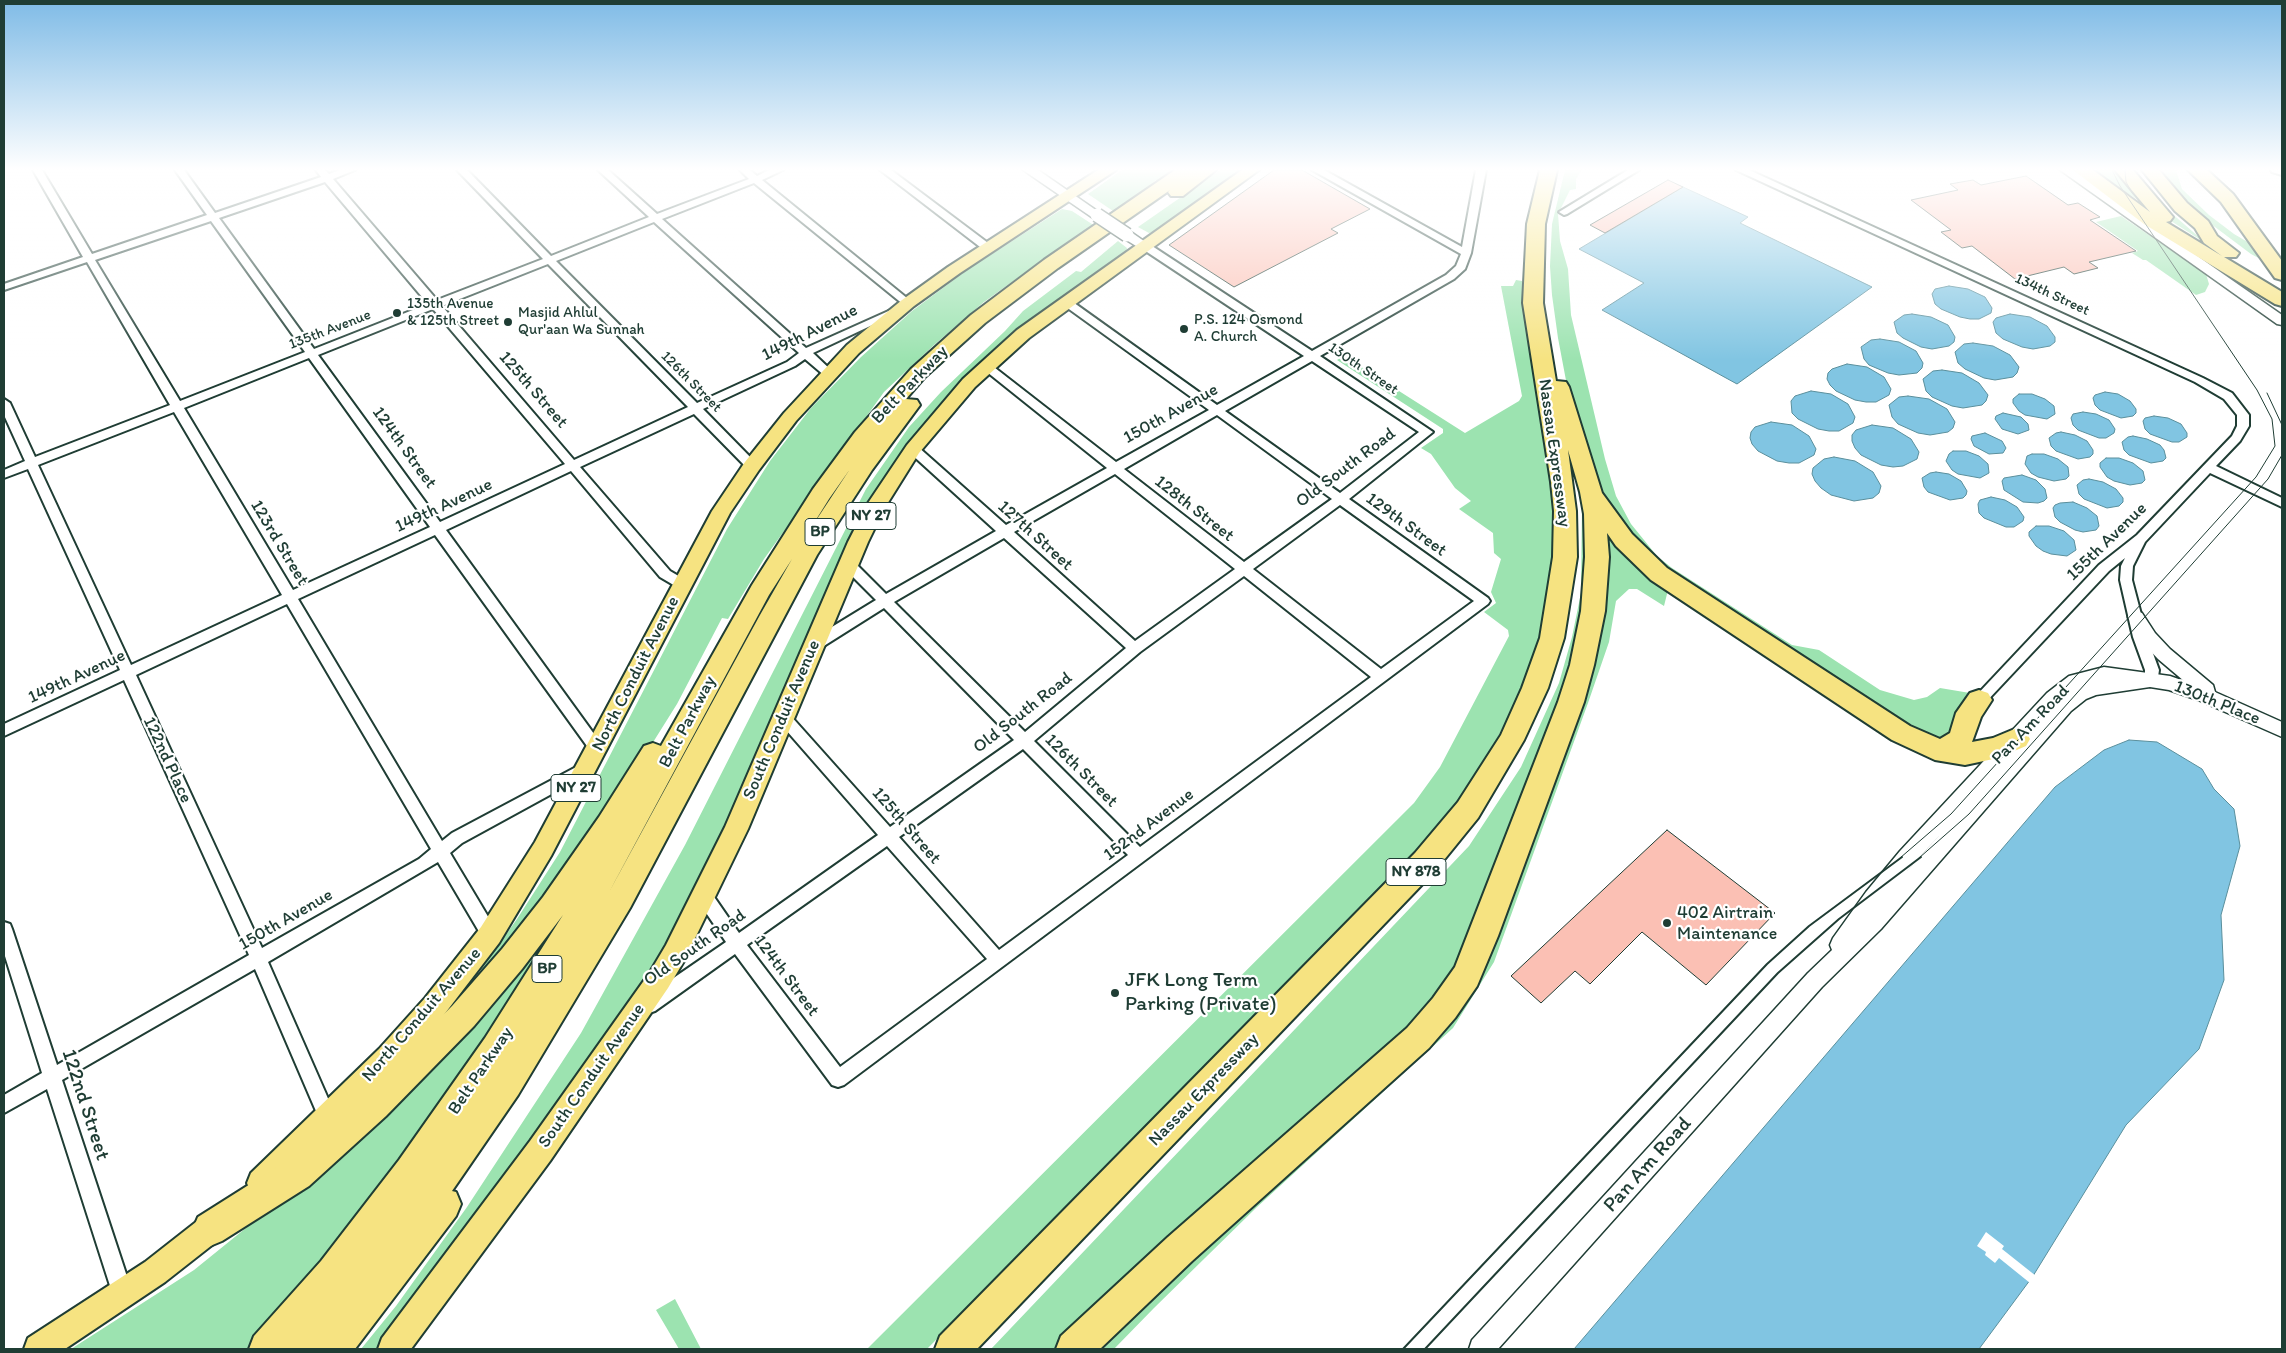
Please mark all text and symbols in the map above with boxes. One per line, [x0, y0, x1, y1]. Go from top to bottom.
street label: 134th Street [2012, 270, 2092, 320]
place label: 135th Avenue & 125th Street [407, 295, 499, 330]
street label: 149th Avenue [758, 300, 862, 366]
place label: Masjid Ahlul Qur'aan Wa Sunnah [518, 304, 644, 339]
street label: 135th Avenue [286, 306, 374, 354]
marker: 135th Avenue & 125th Street [391, 307, 403, 319]
place label: P.S. 124 Osmond A. Church [1194, 311, 1303, 346]
marker: Masjid Ahlul Qur'aan Wa Sunnah [502, 316, 514, 328]
marker: P.S. 124 Osmond A. Church [1178, 323, 1190, 335]
street label: 130th Street [1325, 339, 1401, 399]
street label: Belt Parkway [867, 341, 953, 429]
street label: 125th Street [494, 347, 572, 433]
street label: 126th Street [657, 348, 725, 416]
street label: Nassau Expressway [1533, 378, 1575, 528]
street label: 150th Avenue [1120, 379, 1222, 449]
street label: 124th Street [367, 403, 441, 493]
street label: Old South Road [1292, 423, 1400, 513]
street label: 128th Street [1150, 471, 1238, 547]
street label: 149th Avenue [392, 474, 496, 538]
street label: 129th Street [1361, 488, 1451, 562]
street label: 123rd Street [245, 496, 313, 590]
street label: 127th Street [993, 496, 1077, 576]
street label: 155th Avenue [2062, 498, 2152, 586]
road number: NY 27 [846, 502, 896, 530]
road number: BP [805, 518, 835, 546]
street label: North Conduit Avenue [588, 593, 684, 755]
street label: South Conduit Avenue [739, 637, 825, 803]
street label: 149th Avenue [25, 645, 129, 709]
street label: Old South Road [969, 668, 1077, 758]
street label: Belt Parkway [655, 672, 721, 772]
street label: 130th Place [2171, 676, 2263, 730]
street label: Pan Am Road [1988, 681, 2074, 769]
street label: 122nd Place [138, 713, 196, 807]
street label: 126th Street [1040, 730, 1122, 812]
road number: NY 27 [551, 774, 601, 801]
street label: 125th Street [867, 783, 945, 869]
street label: 152nd Avenue [1100, 784, 1198, 866]
road number: NY 878 [1386, 859, 1446, 886]
street label: 150th Avenue [235, 884, 337, 956]
place label: 402 Airtrain Maintenance [1677, 902, 1777, 944]
street label: Old South Road [640, 905, 750, 991]
marker: 402 Airtrain Maintenance [1661, 917, 1673, 929]
street label: 124th Street [748, 931, 824, 1021]
street label: North Conduit Avenue [358, 943, 486, 1087]
road number: BP [532, 956, 562, 982]
place label: JFK Long Term Parking (Private) [1125, 968, 1277, 1018]
marker: JFK Long Term Parking (Private) [1109, 987, 1121, 999]
street label: South Conduit Avenue [534, 1000, 650, 1152]
street label: Belt Parkway [444, 1023, 518, 1119]
street label: Nassau Expressway [1144, 1029, 1264, 1151]
street label: 122nd Street [55, 1046, 115, 1164]
street label: Pan Am Road [1599, 1112, 1697, 1218]

